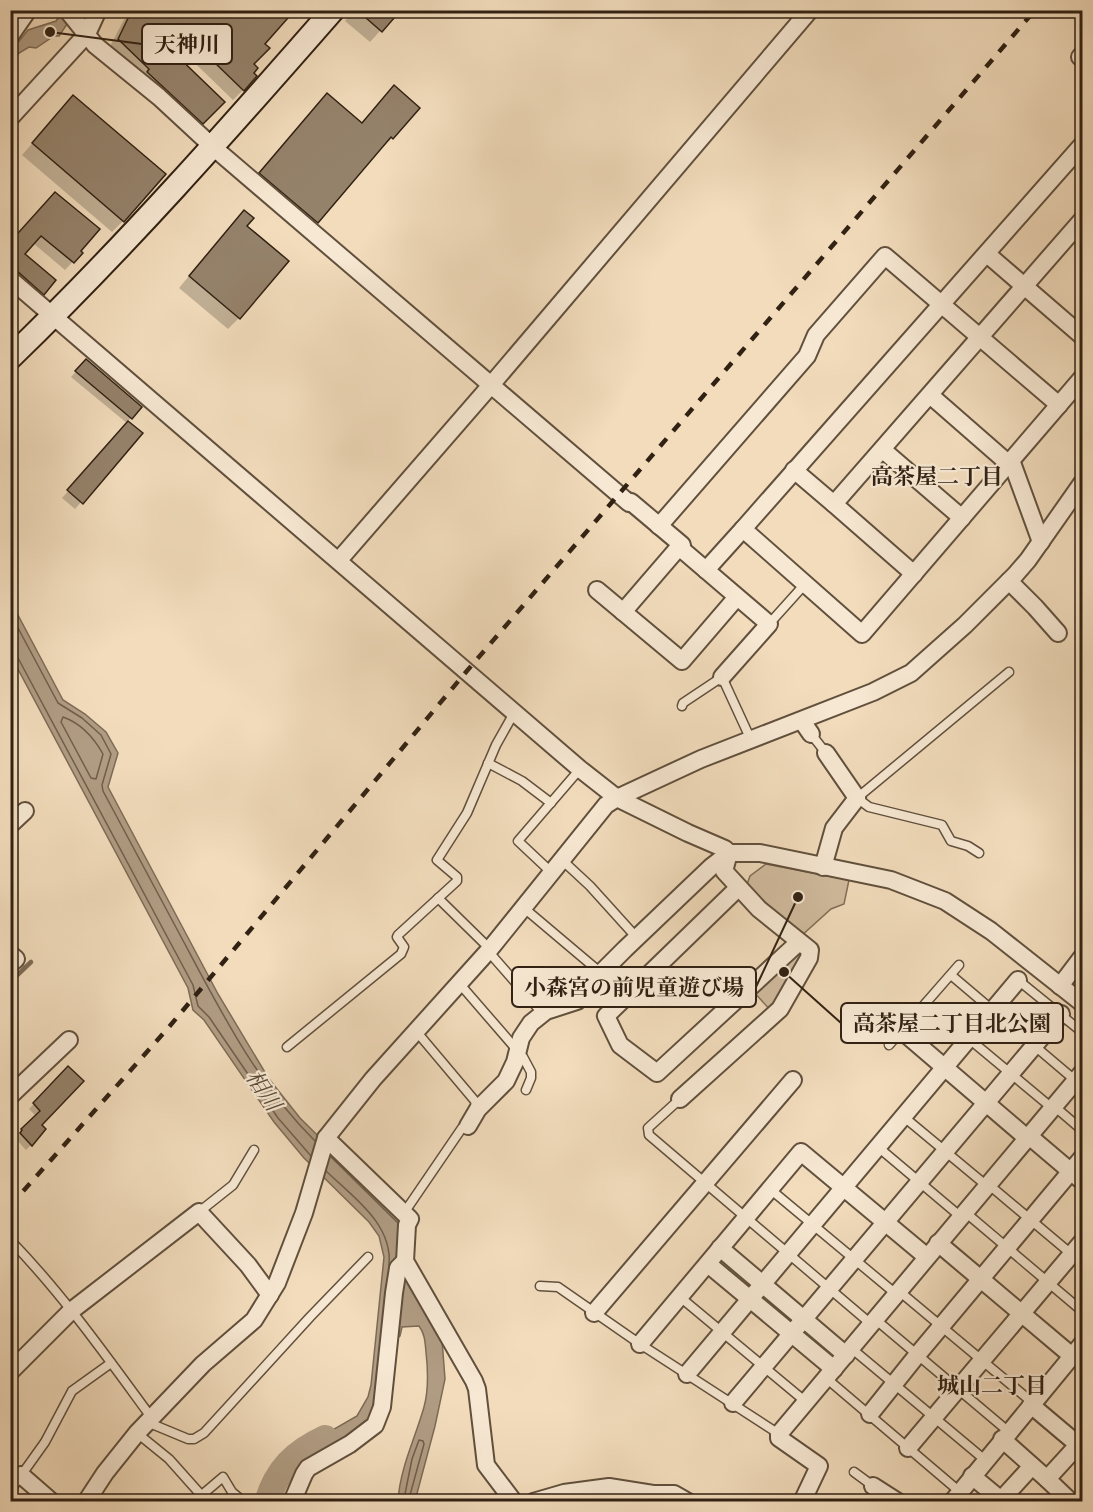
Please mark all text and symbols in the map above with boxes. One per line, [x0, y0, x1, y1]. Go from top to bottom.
callout: 天神川 [142, 24, 232, 64]
text: 天神川 [154, 31, 220, 58]
district label: 高茶屋二丁目 [871, 463, 1003, 490]
callout: 小森宮の前児童遊び場 [512, 967, 756, 1007]
text: 小森宮の前児童遊び場 [524, 974, 744, 1001]
callout: 高茶屋二丁目北公園 [841, 1003, 1063, 1043]
text: 高茶屋二丁目北公園 [853, 1010, 1051, 1037]
water label: 相川 [240, 1064, 288, 1118]
district label: 城山二丁目 [937, 1372, 1047, 1399]

